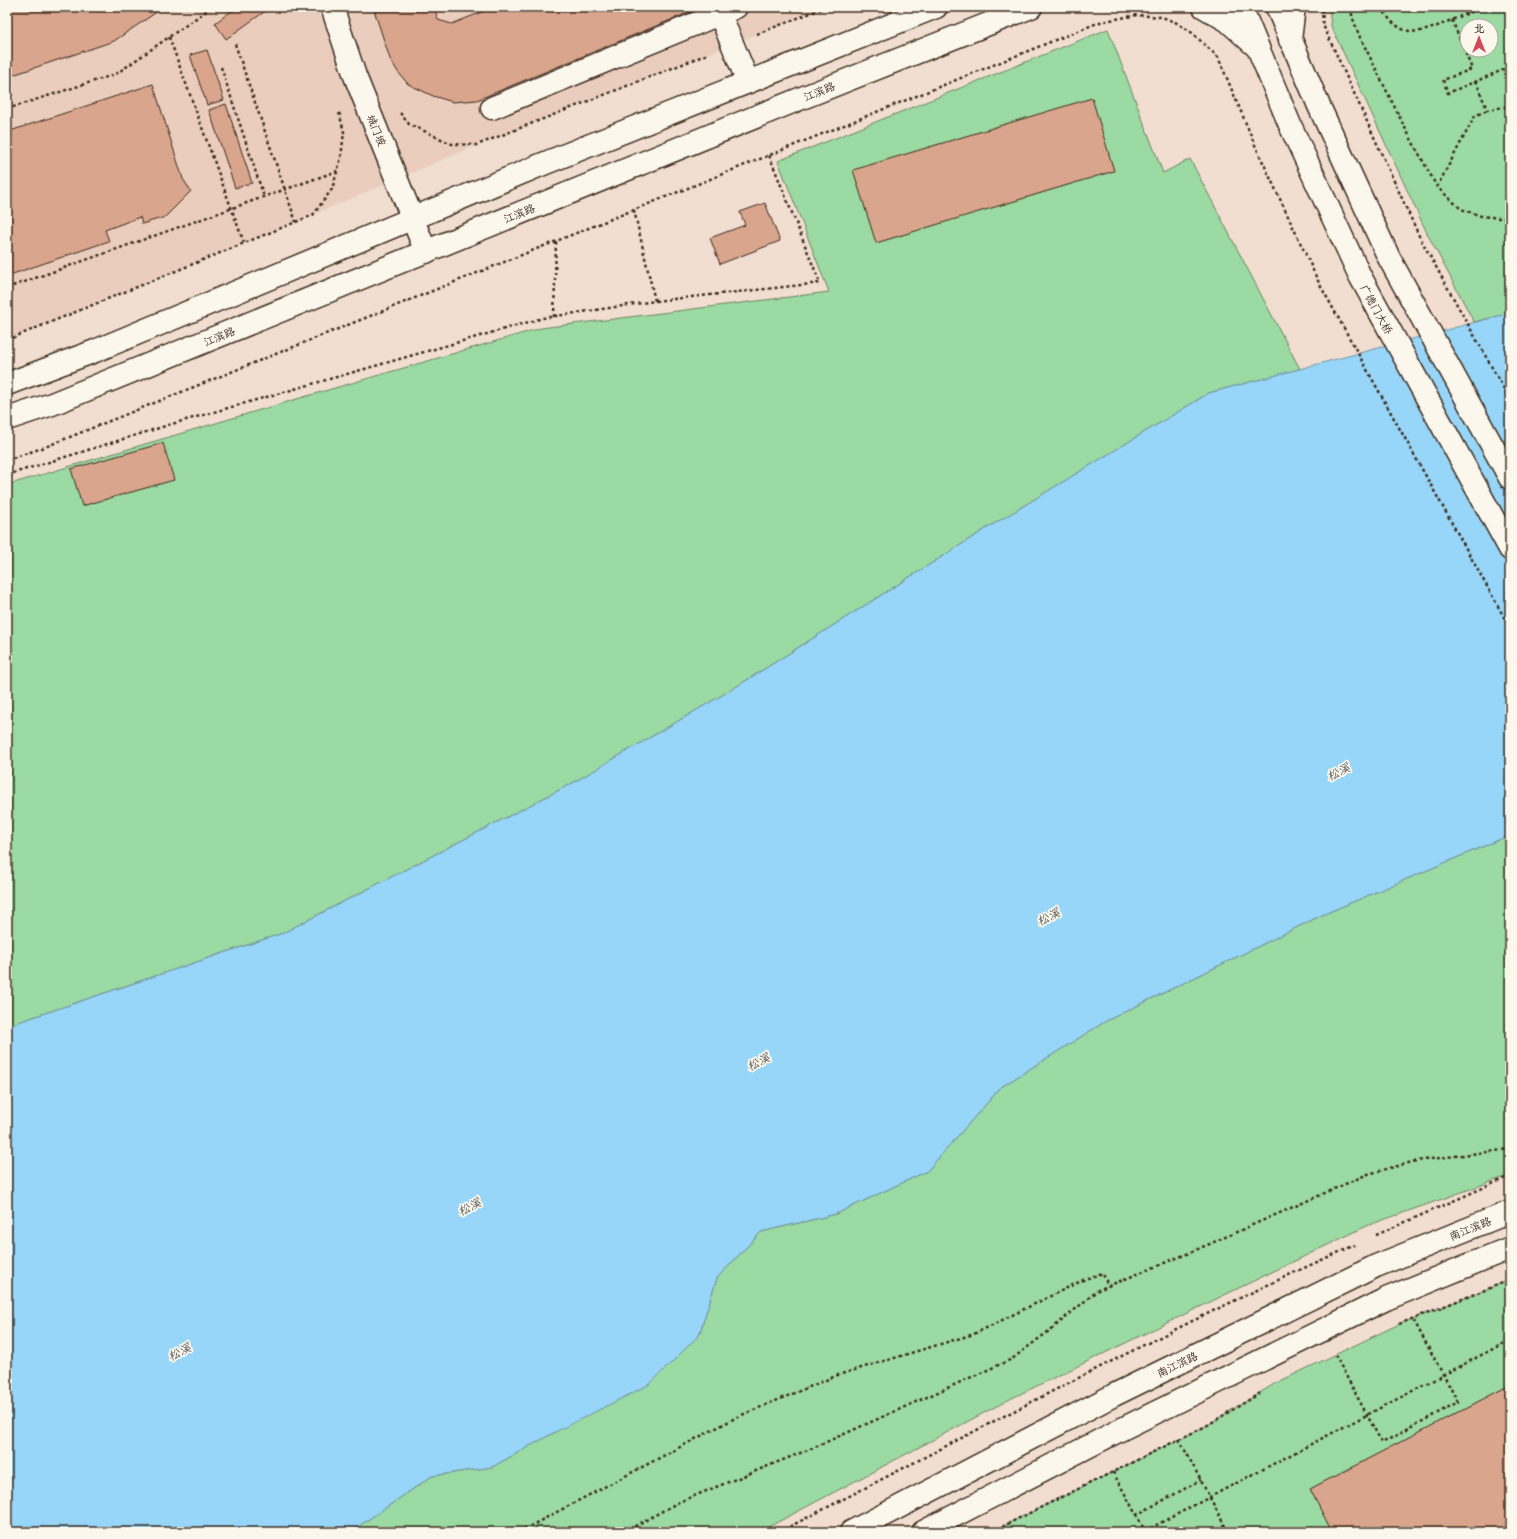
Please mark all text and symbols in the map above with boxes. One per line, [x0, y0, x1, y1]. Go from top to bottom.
north arrow [1459, 18, 1499, 58]
text: 北 [1474, 19, 1485, 36]
street label: 江滨路 [801, 77, 837, 105]
street label: 城门坡 [363, 112, 391, 148]
street label: 江滨路 [501, 199, 537, 227]
street label: 广德门大桥 [1356, 281, 1398, 337]
street label: 江滨路 [201, 322, 237, 350]
water label: 松溪 [1323, 757, 1354, 784]
water label: 松溪 [1033, 902, 1064, 929]
water label: 松溪 [743, 1047, 774, 1074]
water label: 松溪 [454, 1192, 485, 1219]
street label: 南江滨路 [1446, 1212, 1494, 1244]
water label: 松溪 [164, 1337, 195, 1364]
street label: 南江滨路 [1154, 1347, 1200, 1381]

